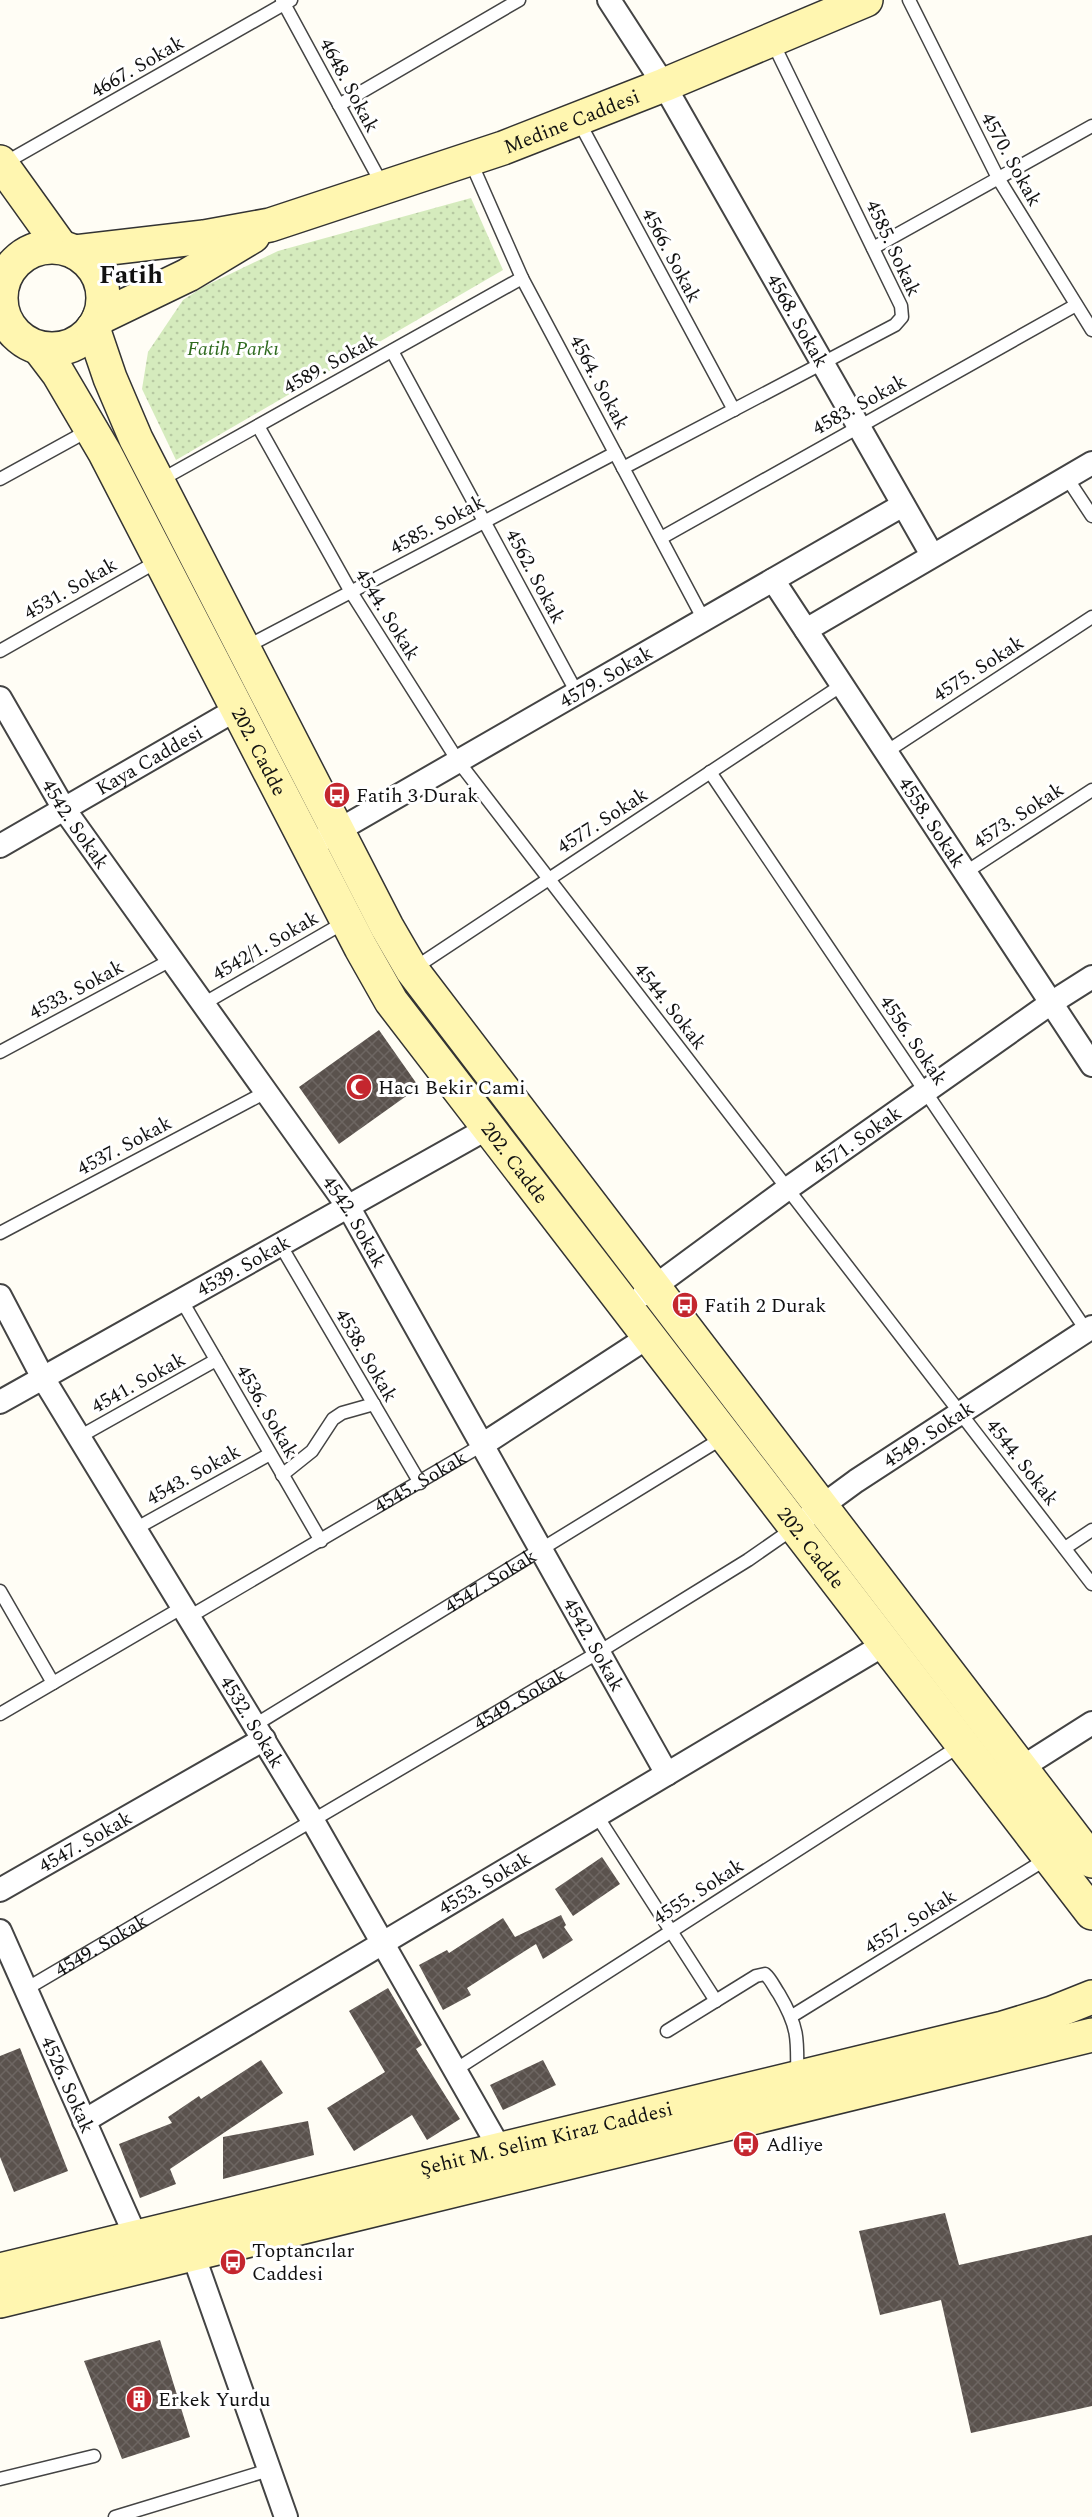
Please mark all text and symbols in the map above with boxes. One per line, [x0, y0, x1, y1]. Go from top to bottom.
street label: 4667. Sokak [85, 28, 190, 106]
street label: 4648. Sokak [312, 33, 387, 138]
street label: Medine Caddesi [499, 82, 644, 162]
street label: 4570. Sokak [973, 107, 1049, 212]
street label: 4585. Sokak [858, 195, 929, 302]
street label: 4566. Sokak [634, 203, 709, 308]
district label: Fatih [99, 255, 163, 295]
street label: 4568. Sokak [759, 268, 836, 373]
street label: 4589. Sokak [278, 326, 383, 402]
street label: 4564. Sokak [562, 330, 637, 435]
park label: Fatih Parkı [187, 334, 279, 364]
street label: 4583. Sokak [807, 367, 912, 443]
street label: 4585. Sokak [385, 487, 490, 562]
street label: 4562. Sokak [498, 524, 573, 629]
street label: 4531. Sokak [18, 550, 123, 628]
street label: 4544. Sokak [347, 563, 427, 666]
street label: 4575. Sokak [927, 628, 1030, 710]
street label: 4579. Sokak [554, 638, 659, 716]
street label: 202. Cadde [223, 702, 294, 801]
street label: Kaya Caddesi [90, 718, 209, 804]
street label: 4558. Sokak [891, 771, 973, 874]
street label: 4542. Sokak [34, 773, 116, 876]
street label: 4573. Sokak [967, 775, 1070, 857]
bus stop icon: Fatih 3 Durak [322, 780, 352, 810]
street label: 4577. Sokak [551, 780, 654, 862]
place label: Fatih 3 Durak [356, 781, 478, 811]
street label: 4542/1. Sokak [207, 903, 324, 988]
street label: 4533. Sokak [24, 952, 129, 1027]
street label: 4544. Sokak [627, 957, 714, 1057]
street label: 4556. Sokak [872, 989, 955, 1092]
mosque icon: Hacı Bekir Cami [344, 1072, 374, 1102]
place label: Hacı Bekir Cami [378, 1073, 525, 1103]
street label: 4571. Sokak [806, 1099, 908, 1183]
street label: 4537. Sokak [72, 1108, 177, 1183]
street label: 202. Cadde [473, 1116, 556, 1210]
street label: 4542. Sokak [314, 1170, 394, 1274]
street label: 4539. Sokak [191, 1228, 296, 1305]
bus stop icon: Fatih 2 Durak [670, 1290, 700, 1320]
place label: Fatih 2 Durak [704, 1291, 826, 1321]
street label: 4538. Sokak [327, 1303, 405, 1408]
street label: 4541. Sokak [86, 1345, 191, 1421]
street label: 4536. Sokak [228, 1359, 306, 1464]
street label: 4549. Sokak [877, 1394, 980, 1476]
street label: 4544. Sokak [979, 1413, 1066, 1513]
street label: 4543. Sokak [141, 1437, 246, 1513]
street label: 4545. Sokak [368, 1443, 473, 1521]
street label: 202. Cadde [769, 1501, 852, 1596]
street label: 4547. Sokak [439, 1542, 543, 1621]
street label: 4542. Sokak [555, 1592, 632, 1697]
street label: 4549. Sokak [468, 1660, 573, 1739]
street label: 4532. Sokak [212, 1670, 291, 1774]
street label: 4547. Sokak [33, 1803, 138, 1881]
street label: 4553. Sokak [433, 1844, 537, 1923]
street label: 4555. Sokak [647, 1851, 750, 1933]
street label: 4557. Sokak [859, 1882, 962, 1962]
street label: 4549. Sokak [49, 1907, 154, 1985]
street label: 4526. Sokak [33, 2032, 102, 2138]
street label: Şehit M. Selim Kiraz Caddesi [417, 2094, 676, 2184]
bus stop icon: Adliye [731, 2129, 761, 2159]
place label: Adliye [766, 2130, 823, 2160]
place label: Toptancılar Caddesi [252, 2236, 355, 2289]
bus stop icon: Toptancılar Caddesi [218, 2247, 248, 2277]
building icon: Erkek Yurdu [124, 2384, 154, 2414]
place label: Erkek Yurdu [158, 2385, 271, 2415]

